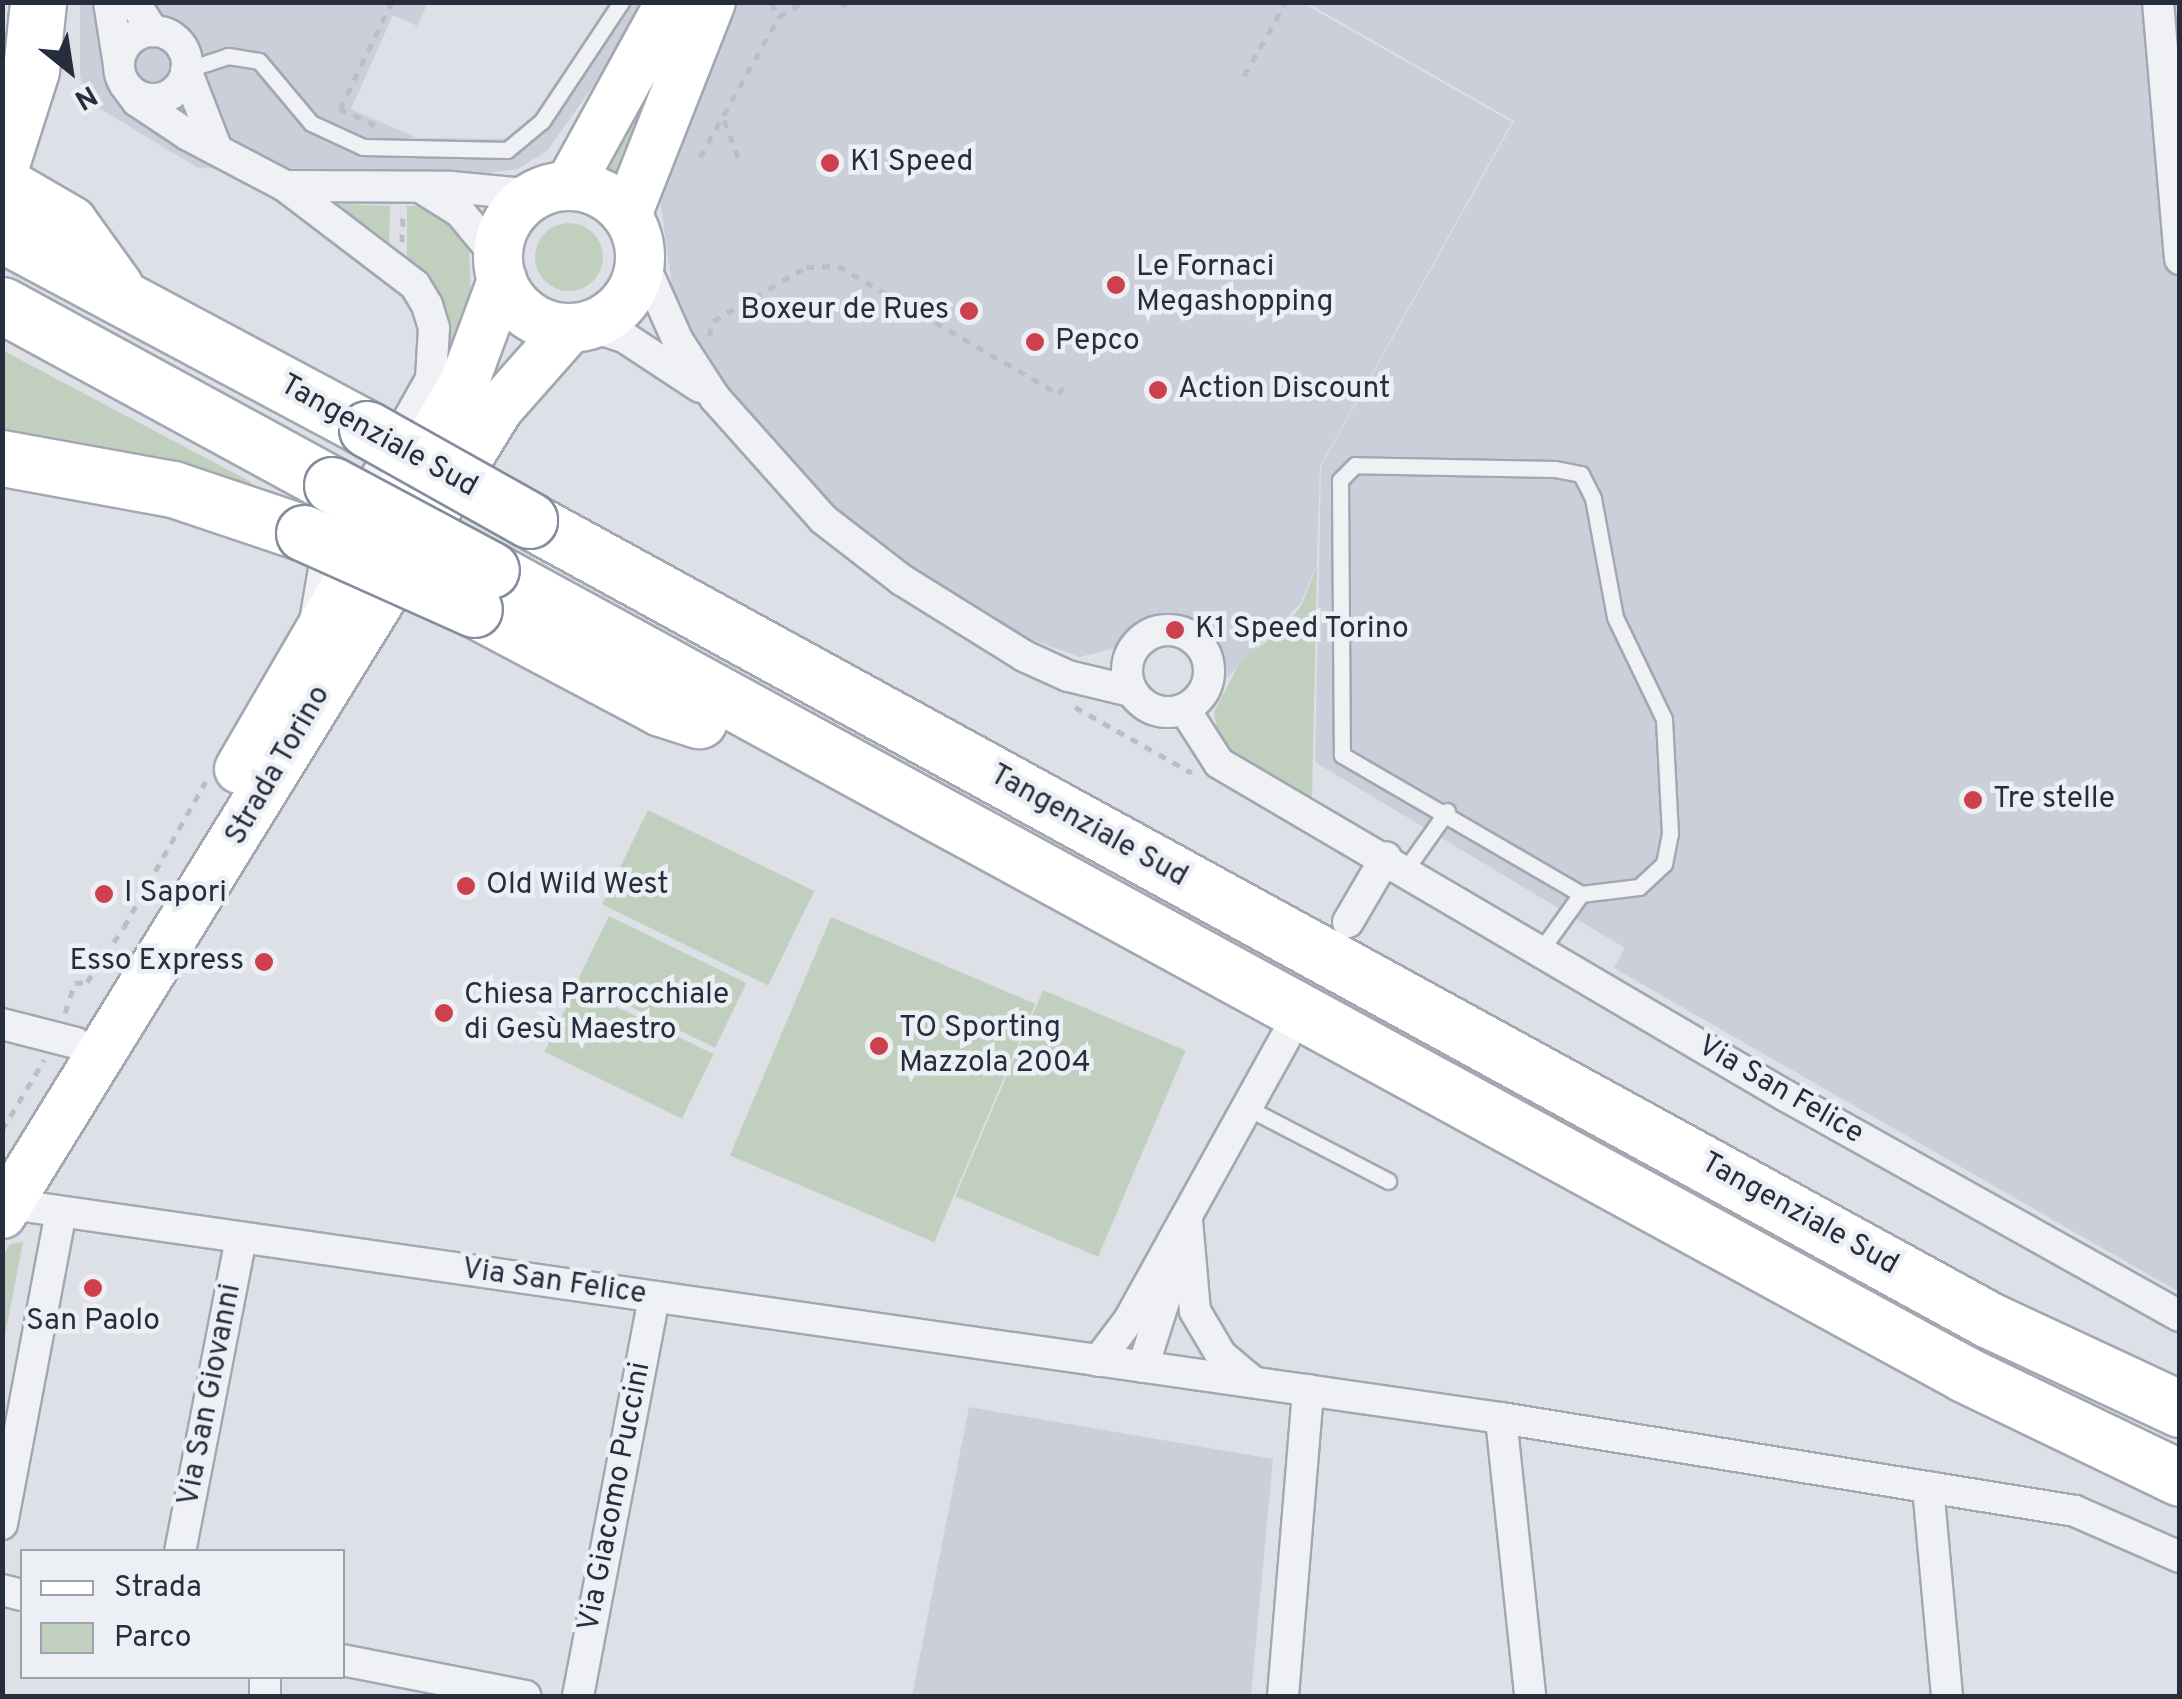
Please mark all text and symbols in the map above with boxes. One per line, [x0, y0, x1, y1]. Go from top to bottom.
north arrow [20, 20, 120, 120]
text: N [67, 75, 103, 117]
place label: K1 Speed [850, 145, 973, 181]
marker: K1 Speed [819, 152, 841, 174]
place label: Le Fornaci Megashopping [1136, 250, 1333, 320]
marker: Le Fornaci Megashopping [1105, 274, 1127, 296]
place label: Boxeur de Rues [740, 293, 949, 329]
marker: Boxeur de Rues [958, 300, 980, 322]
place label: Pepco [1055, 324, 1140, 360]
marker: Pepco [1024, 331, 1046, 353]
street label: Tangenziale Sud [273, 368, 483, 506]
place label: Action Discount [1178, 372, 1390, 408]
marker: Action Discount [1147, 379, 1169, 401]
place label: K1 Speed Torino [1195, 612, 1410, 648]
marker: K1 Speed Torino [1164, 619, 1186, 641]
street label: Strada Torino [219, 679, 339, 853]
street label: Tangenziale Sud [983, 758, 1193, 896]
place label: Tre stelle [1993, 782, 2115, 818]
marker: Tre stelle [1962, 789, 1984, 811]
place label: Old Wild West [486, 868, 670, 904]
marker: Old Wild West [455, 875, 477, 897]
place label: I Sapori [124, 876, 227, 912]
marker: I Sapori [93, 883, 115, 905]
place label: Esso Express [70, 944, 244, 980]
marker: Esso Express [253, 951, 275, 973]
place label: Chiesa Parrocchiale di Gesù Maestro [464, 978, 729, 1048]
marker: Chiesa Parrocchiale di Gesù Maestro [433, 1002, 455, 1024]
place label: TO Sporting Mazzola 2004 [899, 1011, 1091, 1082]
street label: Via San Felice [1691, 1029, 1869, 1153]
marker: TO Sporting Mazzola 2004 [868, 1035, 890, 1057]
street label: Tangenziale Sud [1694, 1146, 1904, 1284]
street label: Via San Felice [460, 1252, 648, 1314]
marker: San Paolo [82, 1277, 104, 1299]
street label: Via San Giovanni [172, 1281, 250, 1509]
place label: San Paolo [26, 1304, 160, 1340]
street label: Via Giacomo Puccini [572, 1359, 660, 1635]
legend [20, 1549, 345, 1679]
text: Strada [114, 1570, 202, 1607]
text: Parco [114, 1620, 191, 1657]

